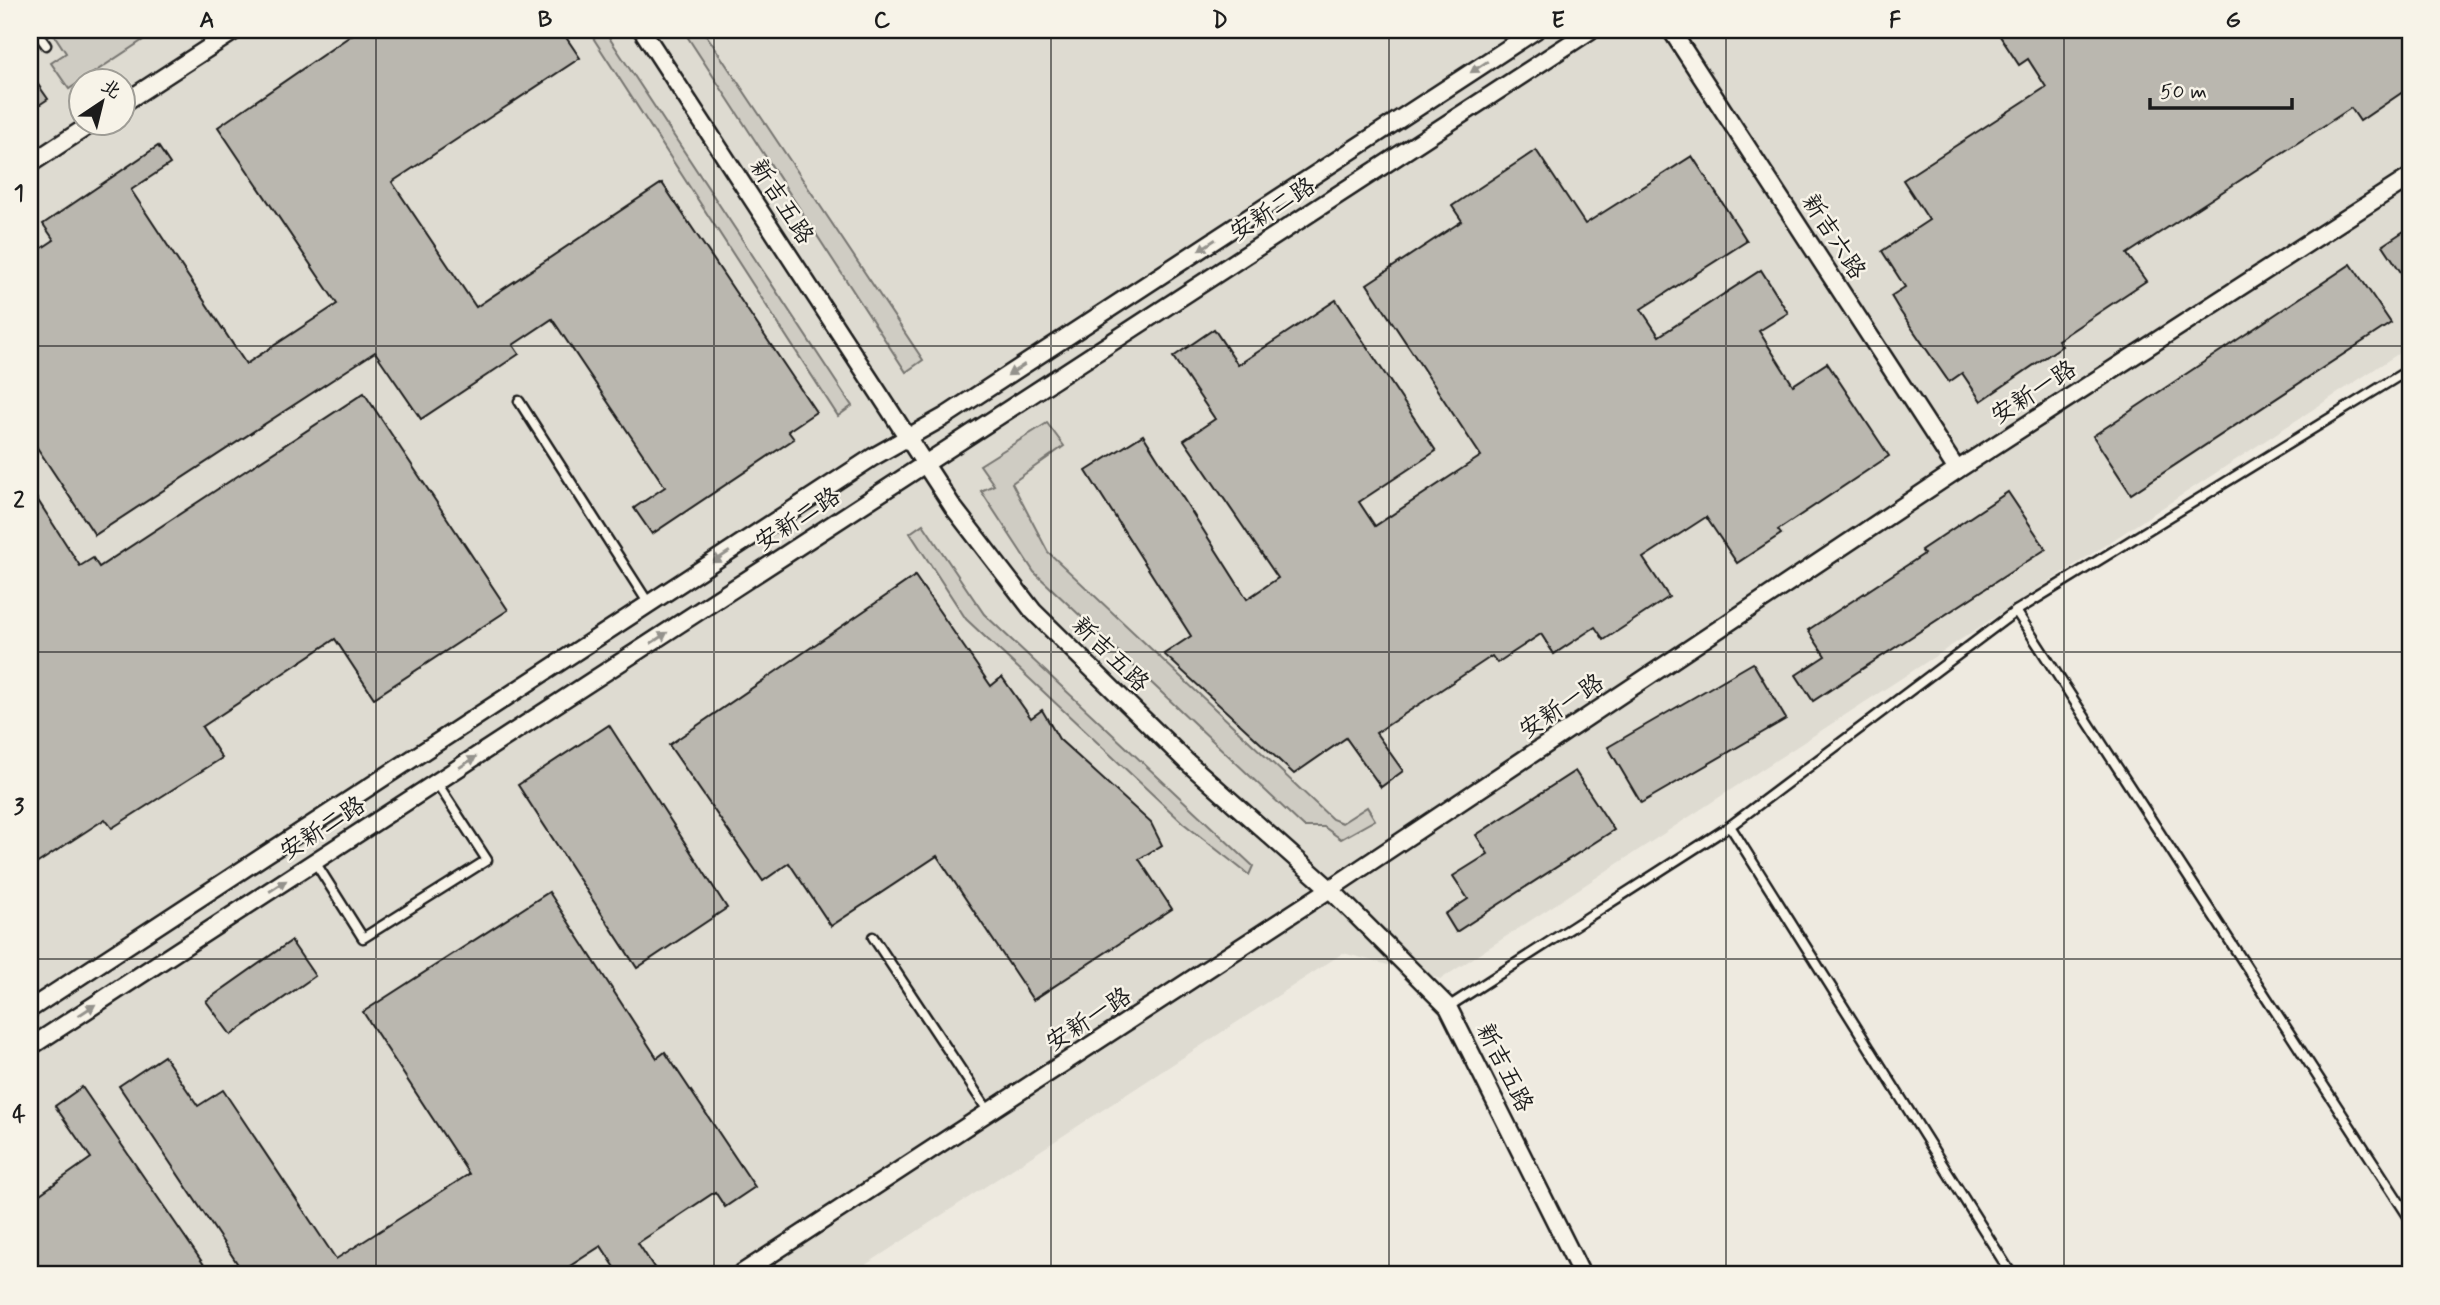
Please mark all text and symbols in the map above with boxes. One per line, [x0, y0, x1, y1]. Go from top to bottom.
text: A [199, 6, 215, 36]
text: B [538, 6, 553, 36]
text: C [874, 6, 891, 36]
text: D [1212, 6, 1228, 36]
text: E [1551, 6, 1565, 36]
text: F [1889, 6, 1901, 36]
text: G [2225, 6, 2241, 36]
one-way arrow [1470, 60, 1488, 74]
north arrow [66, 66, 136, 136]
scale bar [2150, 66, 2291, 110]
text: 北 [96, 74, 126, 105]
text: 50 m [2160, 78, 2207, 106]
street label: 新吉五路 [742, 153, 820, 251]
street label: 安新二路 [1224, 171, 1322, 249]
text: 1 [14, 179, 24, 209]
street label: 新吉六路 [1794, 188, 1872, 286]
one-way arrow [1197, 239, 1216, 252]
street label: 安新一路 [1985, 354, 2083, 432]
one-way arrow [1007, 363, 1026, 376]
street label: 安新二路 [749, 481, 847, 559]
text: 2 [13, 486, 25, 516]
one-way arrow [712, 550, 730, 564]
street label: 新吉五路 [1065, 611, 1155, 699]
one-way arrow [650, 631, 668, 645]
street label: 安新一路 [1514, 667, 1610, 747]
one-way arrow [459, 756, 478, 769]
street label: 安新二路 [274, 790, 372, 868]
text: 3 [14, 793, 25, 823]
one-way arrow [268, 880, 287, 893]
street label: 安新一路 [1040, 981, 1138, 1059]
one-way arrow [77, 1004, 97, 1017]
street label: 新吉五路 [1468, 1018, 1540, 1118]
text: 4 [12, 1100, 26, 1130]

